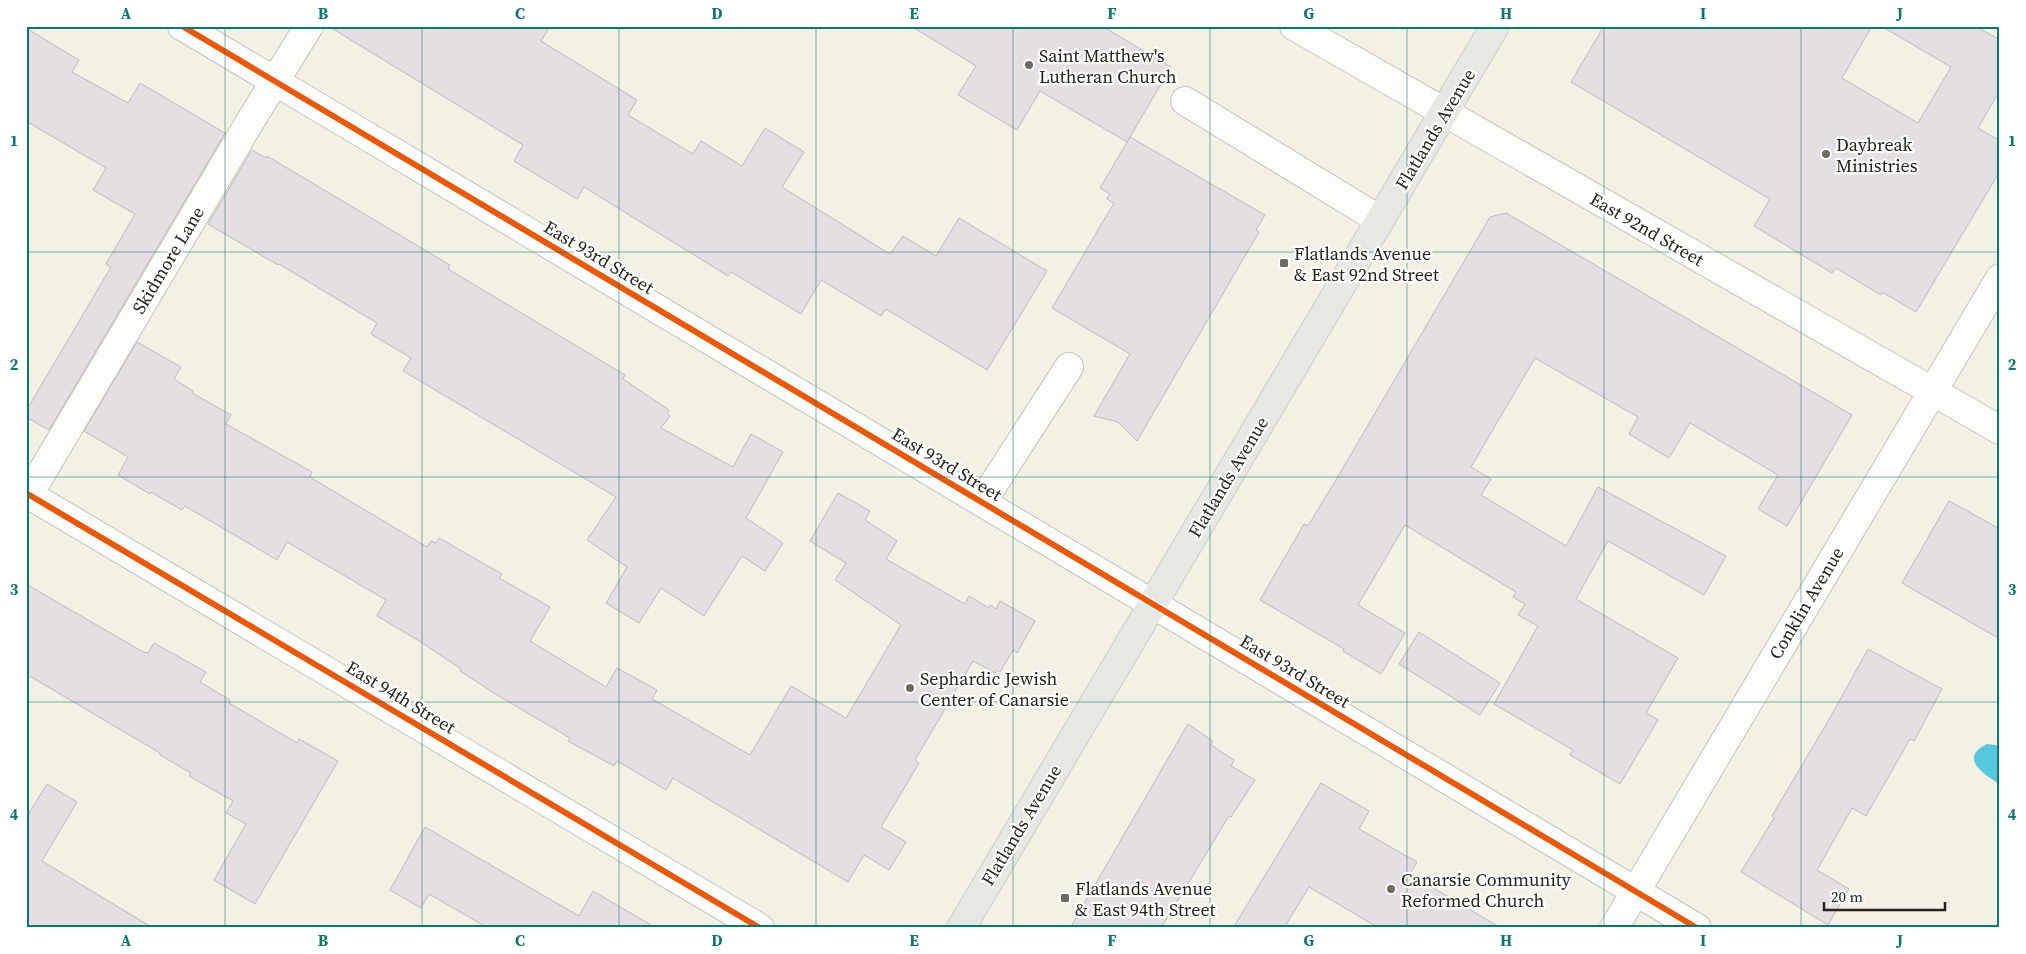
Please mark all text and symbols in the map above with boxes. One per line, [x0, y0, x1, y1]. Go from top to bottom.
text: A [121, 2, 132, 24]
text: B [318, 2, 329, 24]
text: C [515, 2, 525, 24]
text: D [711, 2, 723, 24]
text: E [909, 2, 919, 24]
text: F [1107, 2, 1117, 24]
text: G [1304, 2, 1315, 24]
text: H [1500, 2, 1512, 24]
text: I [1700, 2, 1706, 24]
text: J [1896, 2, 1903, 24]
place label: Saint Matthew's Lutheran Church [1039, 43, 1177, 89]
marker: Saint Matthew's Lutheran Church [1023, 59, 1035, 71]
street label: Flatlands Avenue [1389, 64, 1481, 194]
text: 1 [10, 129, 18, 151]
text: 1 [2008, 129, 2016, 151]
place label: Daybreak Ministries [1836, 132, 1918, 178]
marker: Daybreak Ministries [1820, 148, 1832, 160]
street label: East 92nd Street [1585, 186, 1709, 272]
street label: Skidmore Lane [126, 202, 210, 318]
street label: East 93rd Street [539, 214, 659, 300]
place label: Flatlands Avenue & East 92nd Street [1294, 241, 1439, 287]
marker: Flatlands Avenue & East 92nd Street [1278, 257, 1290, 269]
text: 2 [10, 353, 19, 375]
text: 2 [2008, 353, 2017, 375]
street label: Flatlands Avenue [1182, 412, 1274, 542]
street label: East 93rd Street [887, 421, 1007, 507]
street label: Conklin Avenue [1763, 542, 1849, 664]
text: 3 [10, 578, 19, 600]
text: 3 [2008, 578, 2017, 600]
street label: East 93rd Street [1235, 628, 1355, 714]
street label: East 94th Street [342, 655, 460, 740]
place label: Sephardic Jewish Center of Canarsie [920, 666, 1069, 712]
marker: Sephardic Jewish Center of Canarsie [904, 682, 916, 694]
street label: Flatlands Avenue [975, 760, 1067, 890]
text: 4 [10, 803, 19, 825]
text: 4 [2008, 803, 2017, 825]
place label: Canarsie Community Reformed Church [1401, 867, 1572, 913]
place label: Flatlands Avenue & East 94th Street [1075, 876, 1216, 922]
scale bar [1824, 879, 1945, 911]
marker: Canarsie Community Reformed Church [1385, 883, 1397, 895]
text: 20 m [1831, 886, 1863, 907]
marker: Flatlands Avenue & East 94th Street [1059, 892, 1071, 904]
text: A [121, 929, 132, 951]
text: B [318, 929, 329, 951]
text: C [515, 929, 525, 951]
text: D [711, 929, 723, 951]
text: E [909, 929, 919, 951]
text: F [1107, 929, 1117, 951]
text: G [1304, 929, 1315, 951]
text: H [1500, 929, 1512, 951]
text: I [1700, 929, 1706, 951]
text: J [1896, 929, 1903, 951]

